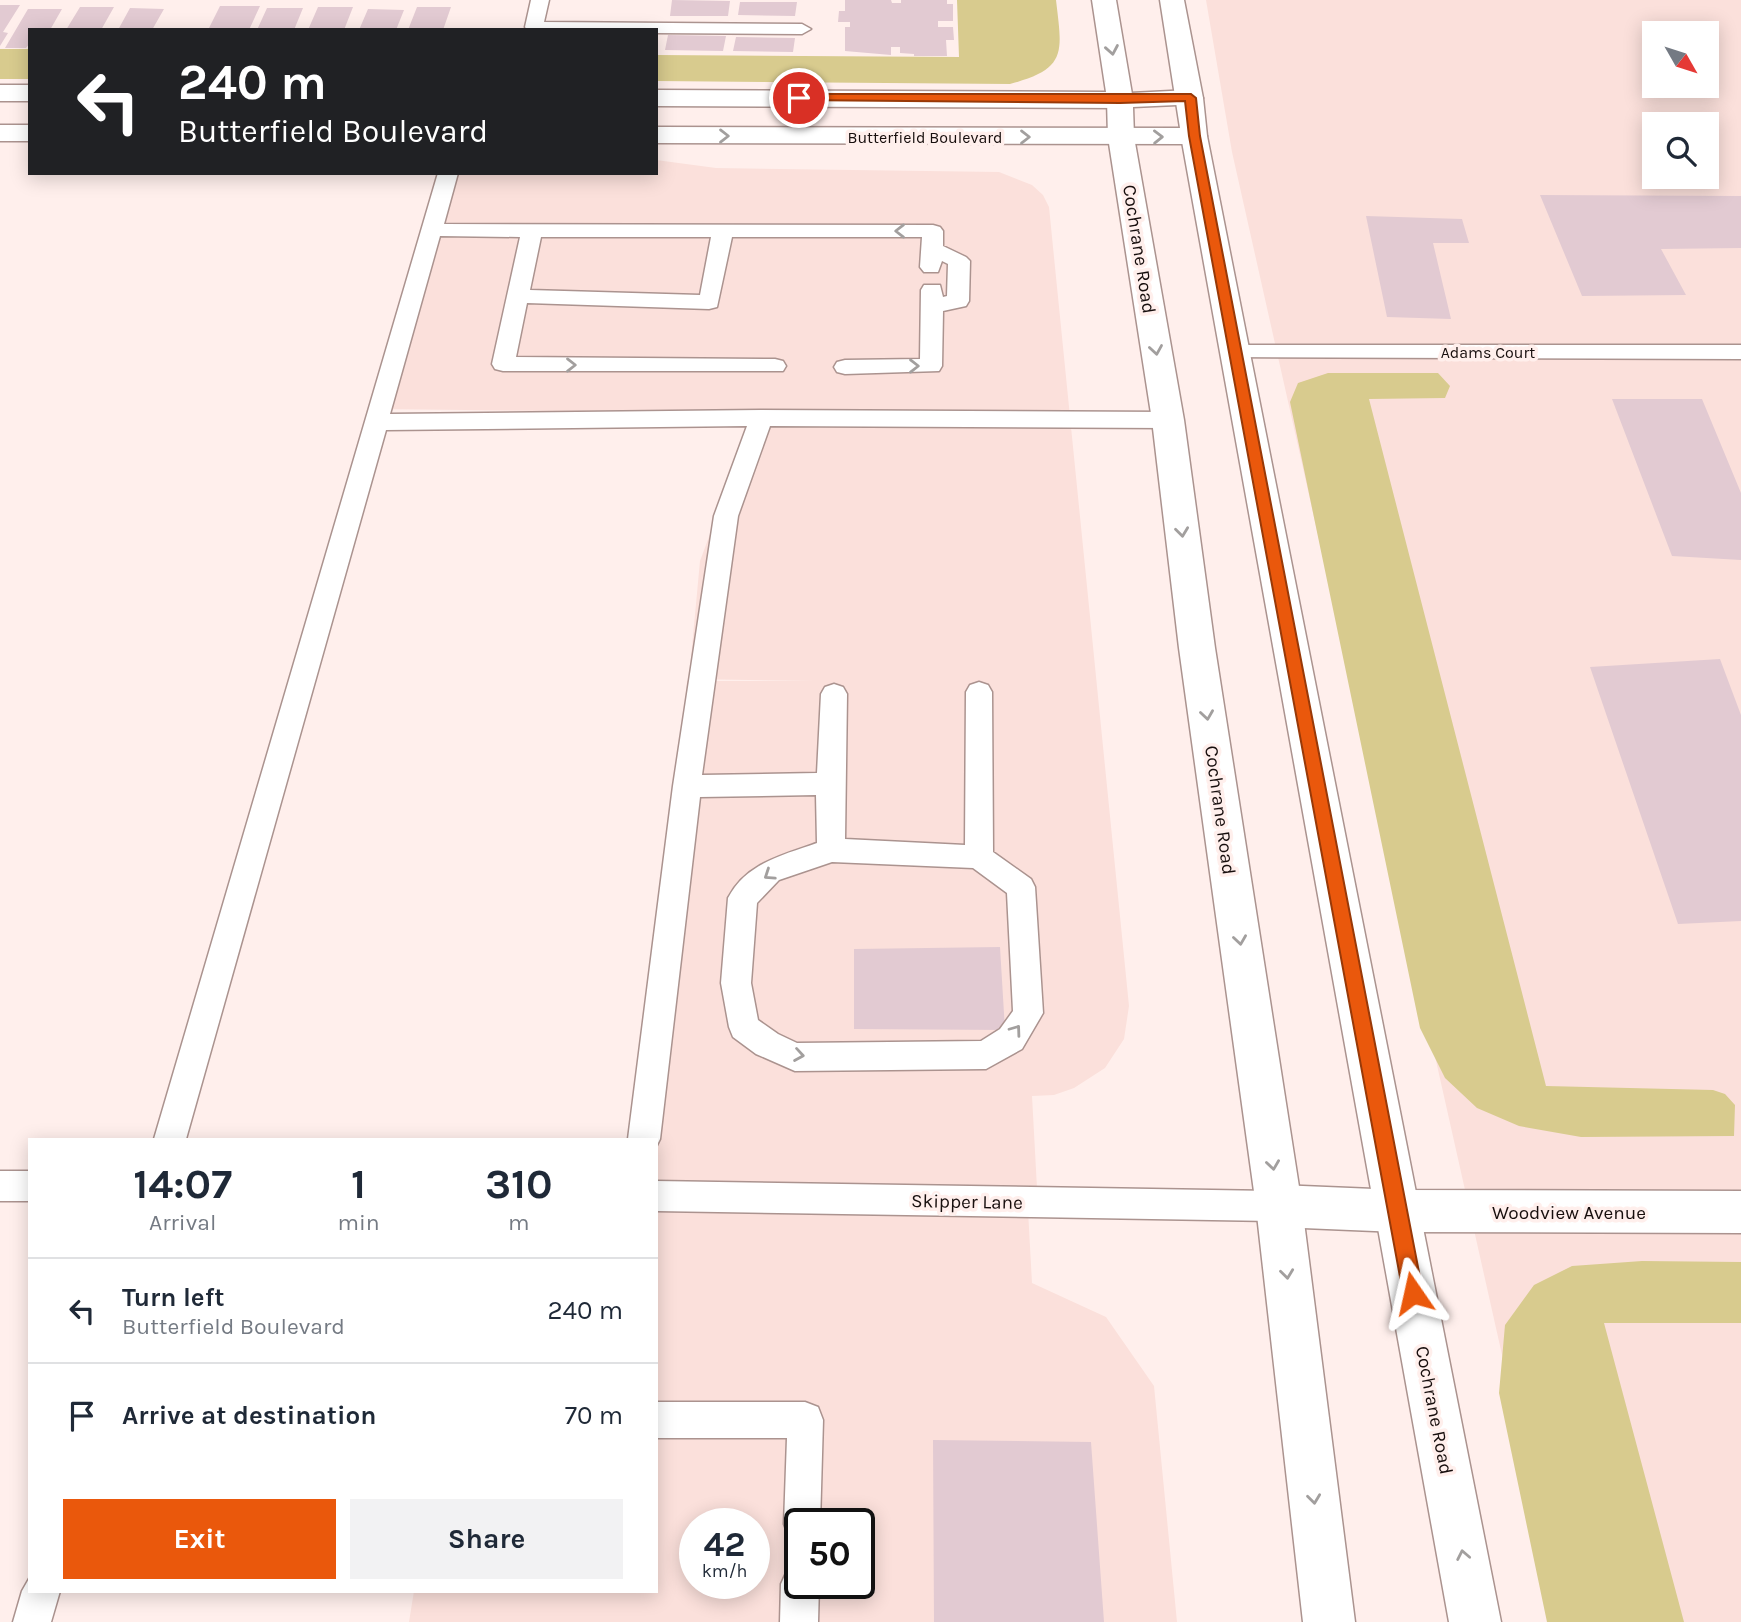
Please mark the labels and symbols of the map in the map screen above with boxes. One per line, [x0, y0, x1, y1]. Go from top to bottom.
north arrow [1642, 21, 1718, 98]
one-way arrow [1104, 44, 1119, 56]
pin [769, 68, 829, 128]
one-way arrow [720, 128, 730, 144]
street label: Butterfield Boulevard [847, 128, 1003, 147]
one-way arrow [1021, 129, 1031, 145]
one-way arrow [1153, 129, 1164, 145]
street label: Cochrane Road [1118, 183, 1160, 315]
one-way arrow [894, 223, 905, 239]
street label: Adams Court [1441, 343, 1535, 362]
one-way arrow [1148, 344, 1163, 356]
one-way arrow [567, 357, 577, 373]
one-way arrow [909, 358, 919, 374]
one-way arrow [1174, 527, 1189, 538]
one-way arrow [1199, 709, 1214, 721]
street label: Cochrane Road [1200, 744, 1240, 876]
one-way arrow [764, 867, 777, 880]
one-way arrow [1232, 934, 1247, 946]
one-way arrow [1008, 1025, 1020, 1038]
one-way arrow [793, 1047, 804, 1062]
one-way arrow [1265, 1160, 1280, 1171]
street label: Skipper Lane [911, 1190, 1023, 1214]
street label: Woodview Avenue [1492, 1202, 1646, 1224]
position arrow [1376, 1256, 1450, 1330]
one-way arrow [1279, 1268, 1294, 1279]
street label: Cochrane Road [1411, 1344, 1457, 1476]
one-way arrow [1307, 1494, 1322, 1505]
speed limit sign: 50 [784, 1508, 875, 1599]
one-way arrow [1456, 1549, 1471, 1561]

